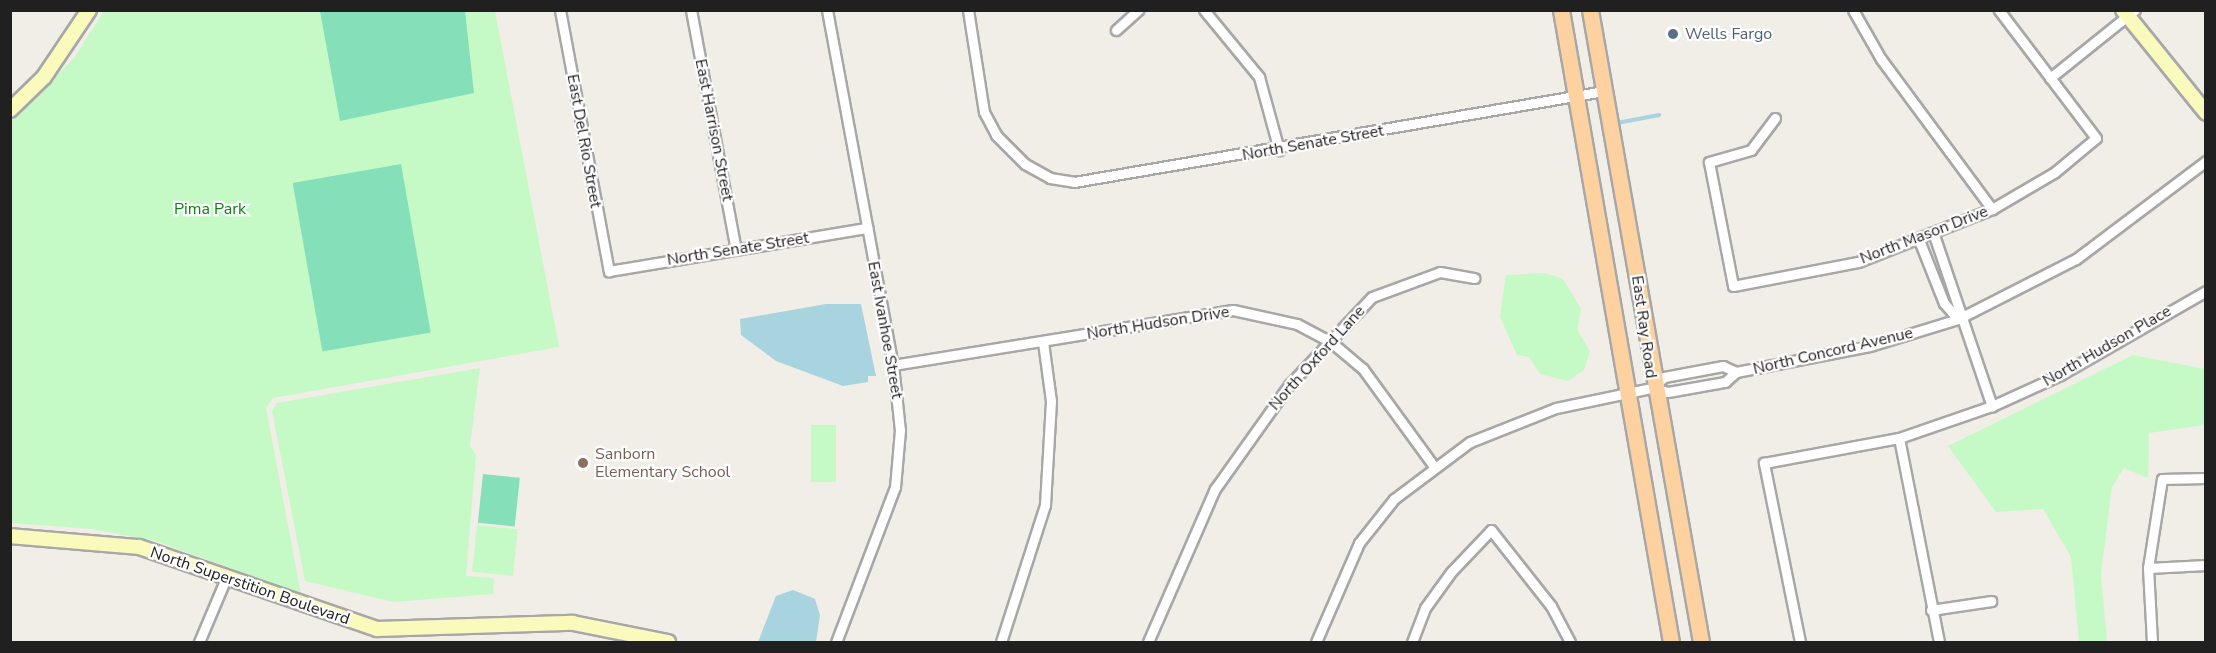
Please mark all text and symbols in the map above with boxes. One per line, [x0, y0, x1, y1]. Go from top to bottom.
place label: Wells Fargo [1685, 24, 1772, 44]
marker: Wells Fargo [1666, 27, 1680, 41]
street label: East Harrison Street [691, 57, 737, 203]
street label: East Del Rio Street [563, 73, 605, 209]
street label: North Senate Street [1241, 121, 1385, 165]
park label: Pima Park [174, 199, 246, 219]
street label: North Mason Drive [1857, 202, 1991, 268]
street label: North Senate Street [666, 228, 810, 270]
street label: East Ivanhoe Street [863, 260, 907, 400]
street label: East Ray Road [1627, 274, 1661, 380]
street label: North Hudson Place [2039, 301, 2175, 391]
street label: North Hudson Drive [1085, 302, 1231, 344]
street label: North Oxford Lane [1265, 302, 1369, 414]
street label: North Concord Avenue [1751, 323, 1915, 379]
place label: Sanborn Elementary School [595, 444, 730, 482]
marker: Sanborn Elementary School [576, 456, 590, 470]
street label: North Superstition Boulevard [148, 543, 352, 629]

